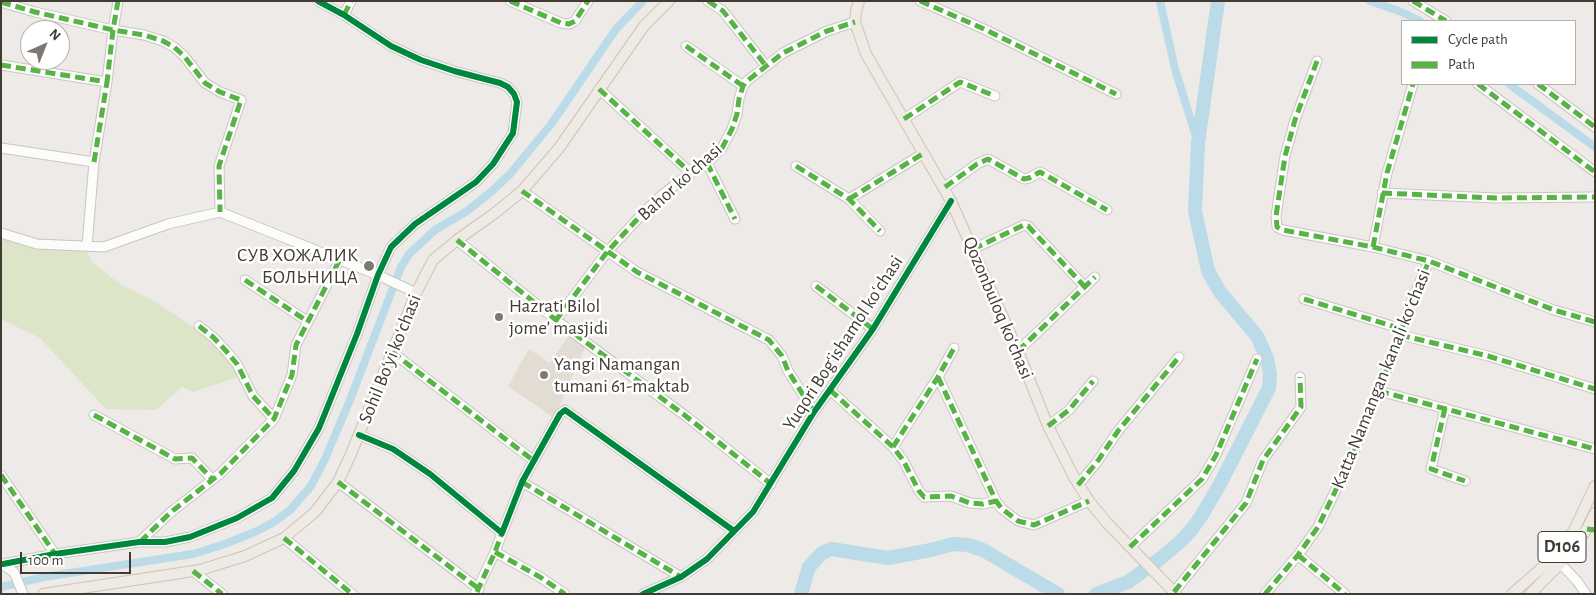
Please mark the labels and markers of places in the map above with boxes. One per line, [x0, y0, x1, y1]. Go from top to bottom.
place label: СУВ ХОЖАЛИК БОЛЬНИЦА [237, 244, 358, 288]
marker: СУВ ХОЖАЛИК БОЛЬНИЦА [362, 259, 376, 273]
place label: Hazrati Bilol jome’ masjidi [509, 295, 608, 339]
marker: Hazrati Bilol jome’ masjidi [493, 311, 505, 323]
place label: Yangi Namangan tumani 61-maktab [554, 353, 689, 397]
marker: Yangi Namangan tumani 61-maktab [538, 369, 550, 381]

